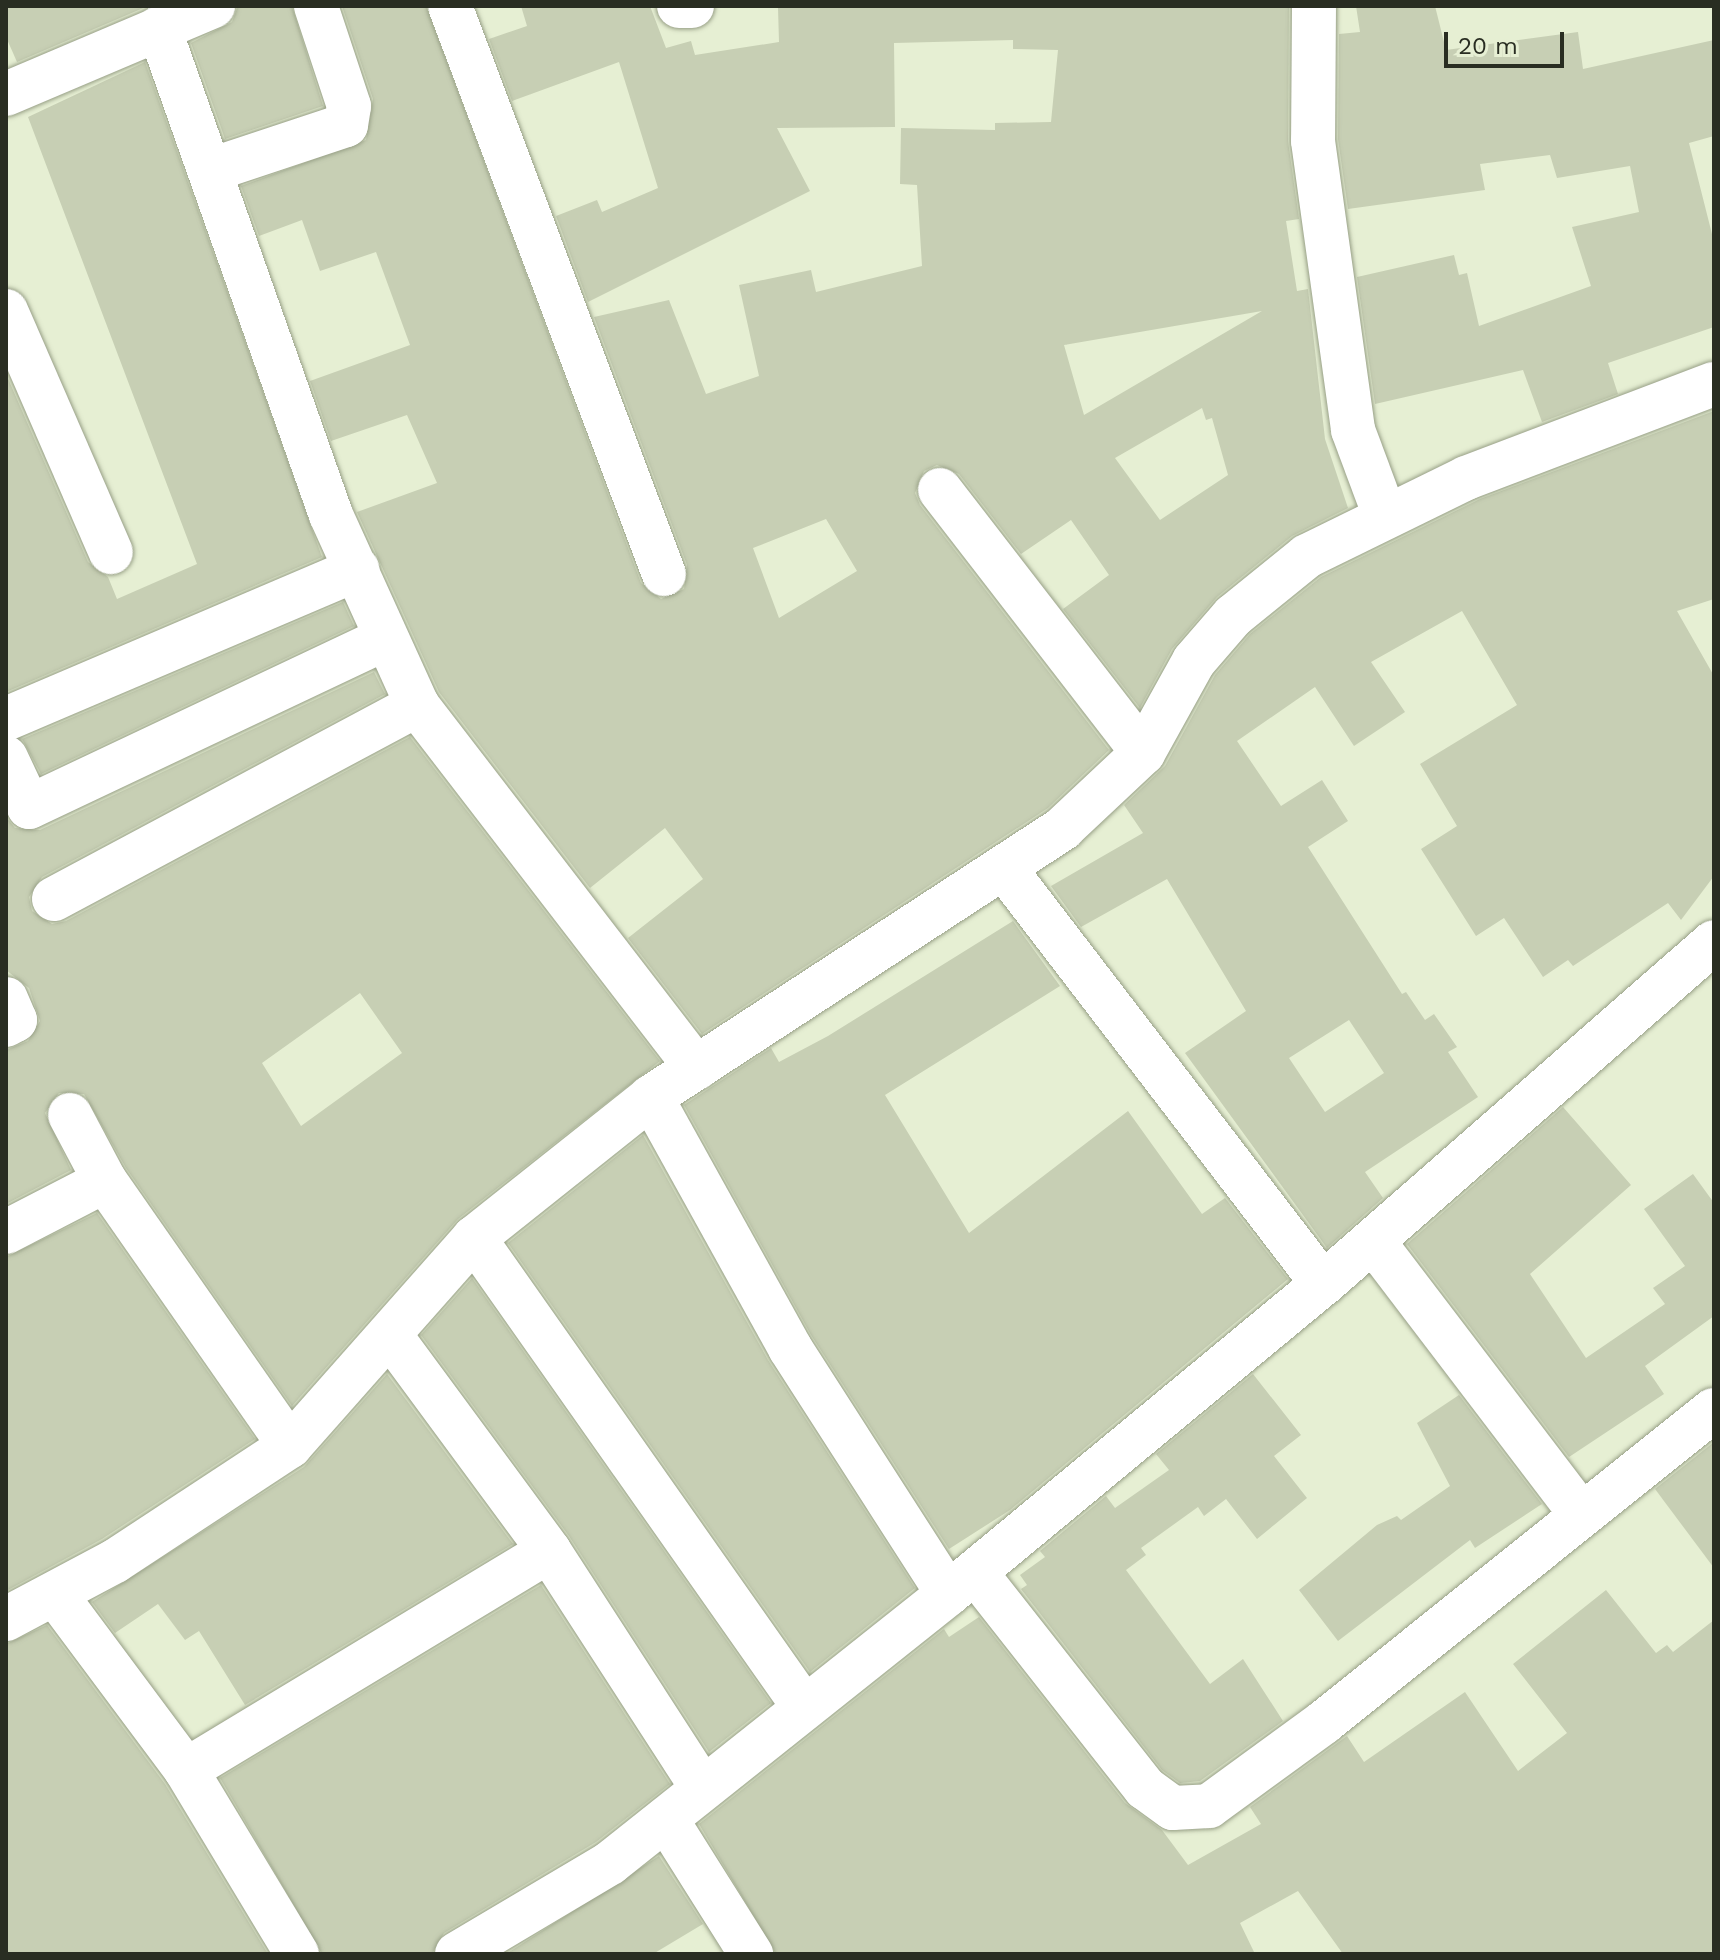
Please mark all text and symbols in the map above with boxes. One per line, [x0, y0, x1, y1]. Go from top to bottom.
scale bar [1448, 16, 1568, 66]
text: 20 m [1458, 32, 1518, 60]

